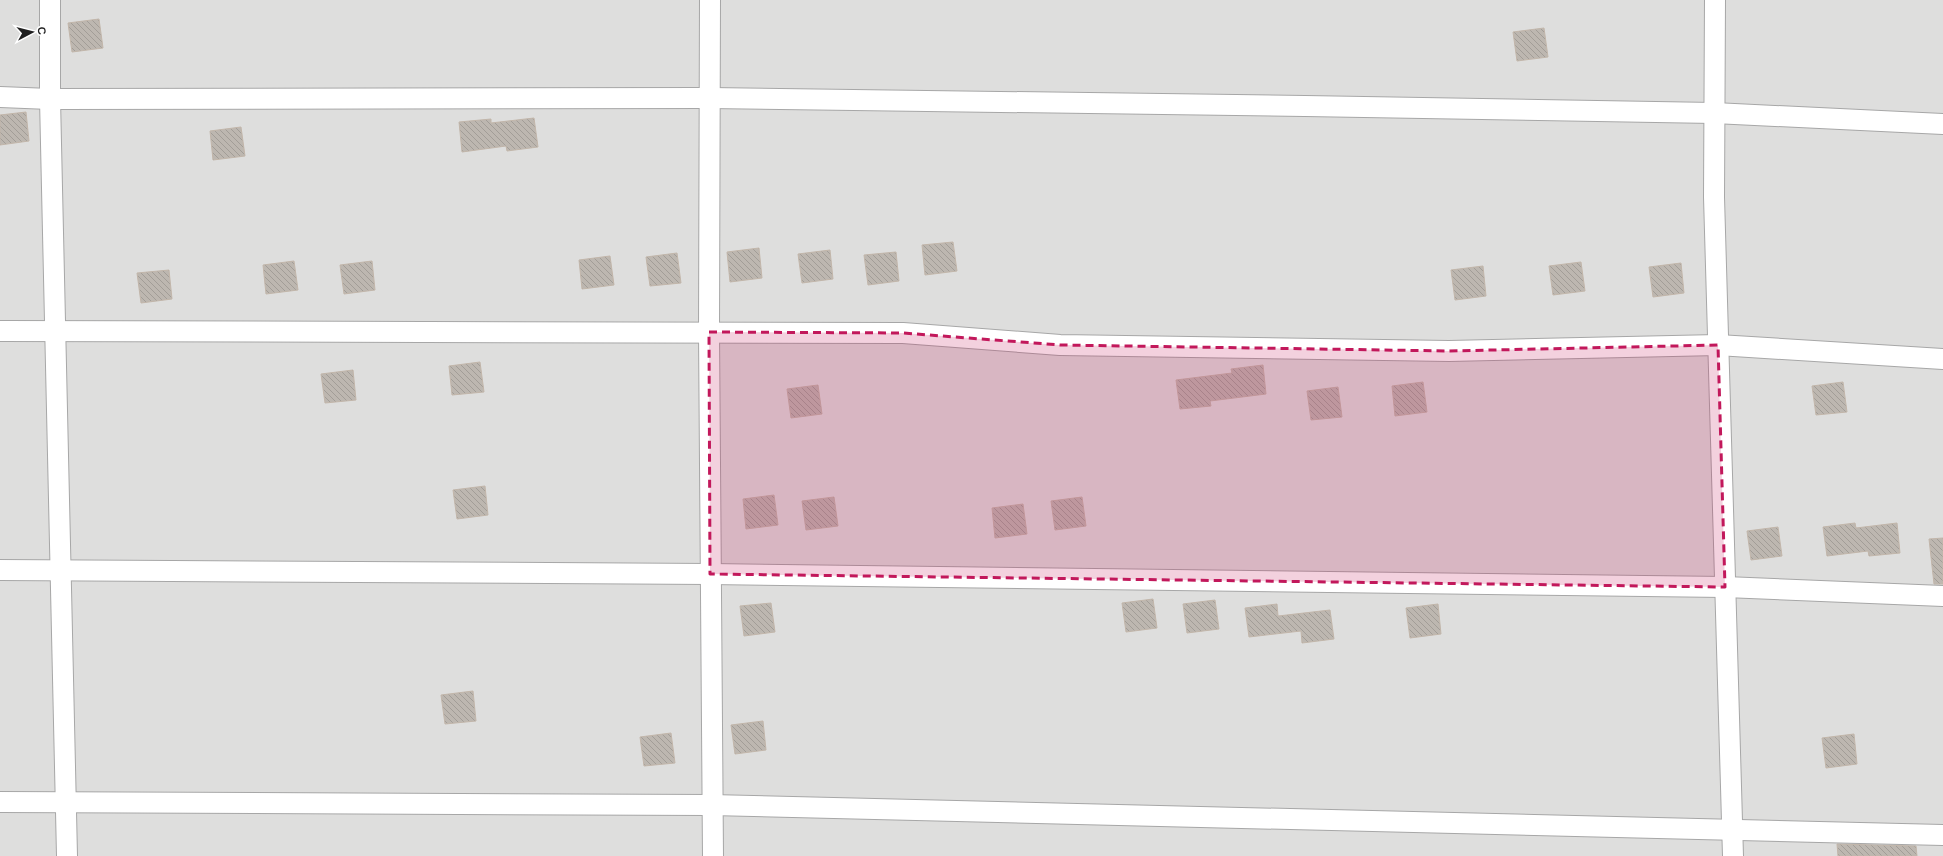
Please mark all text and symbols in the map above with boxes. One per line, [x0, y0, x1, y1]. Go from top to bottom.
north arrow [12, 12, 52, 52]
text: С [34, 26, 48, 36]

